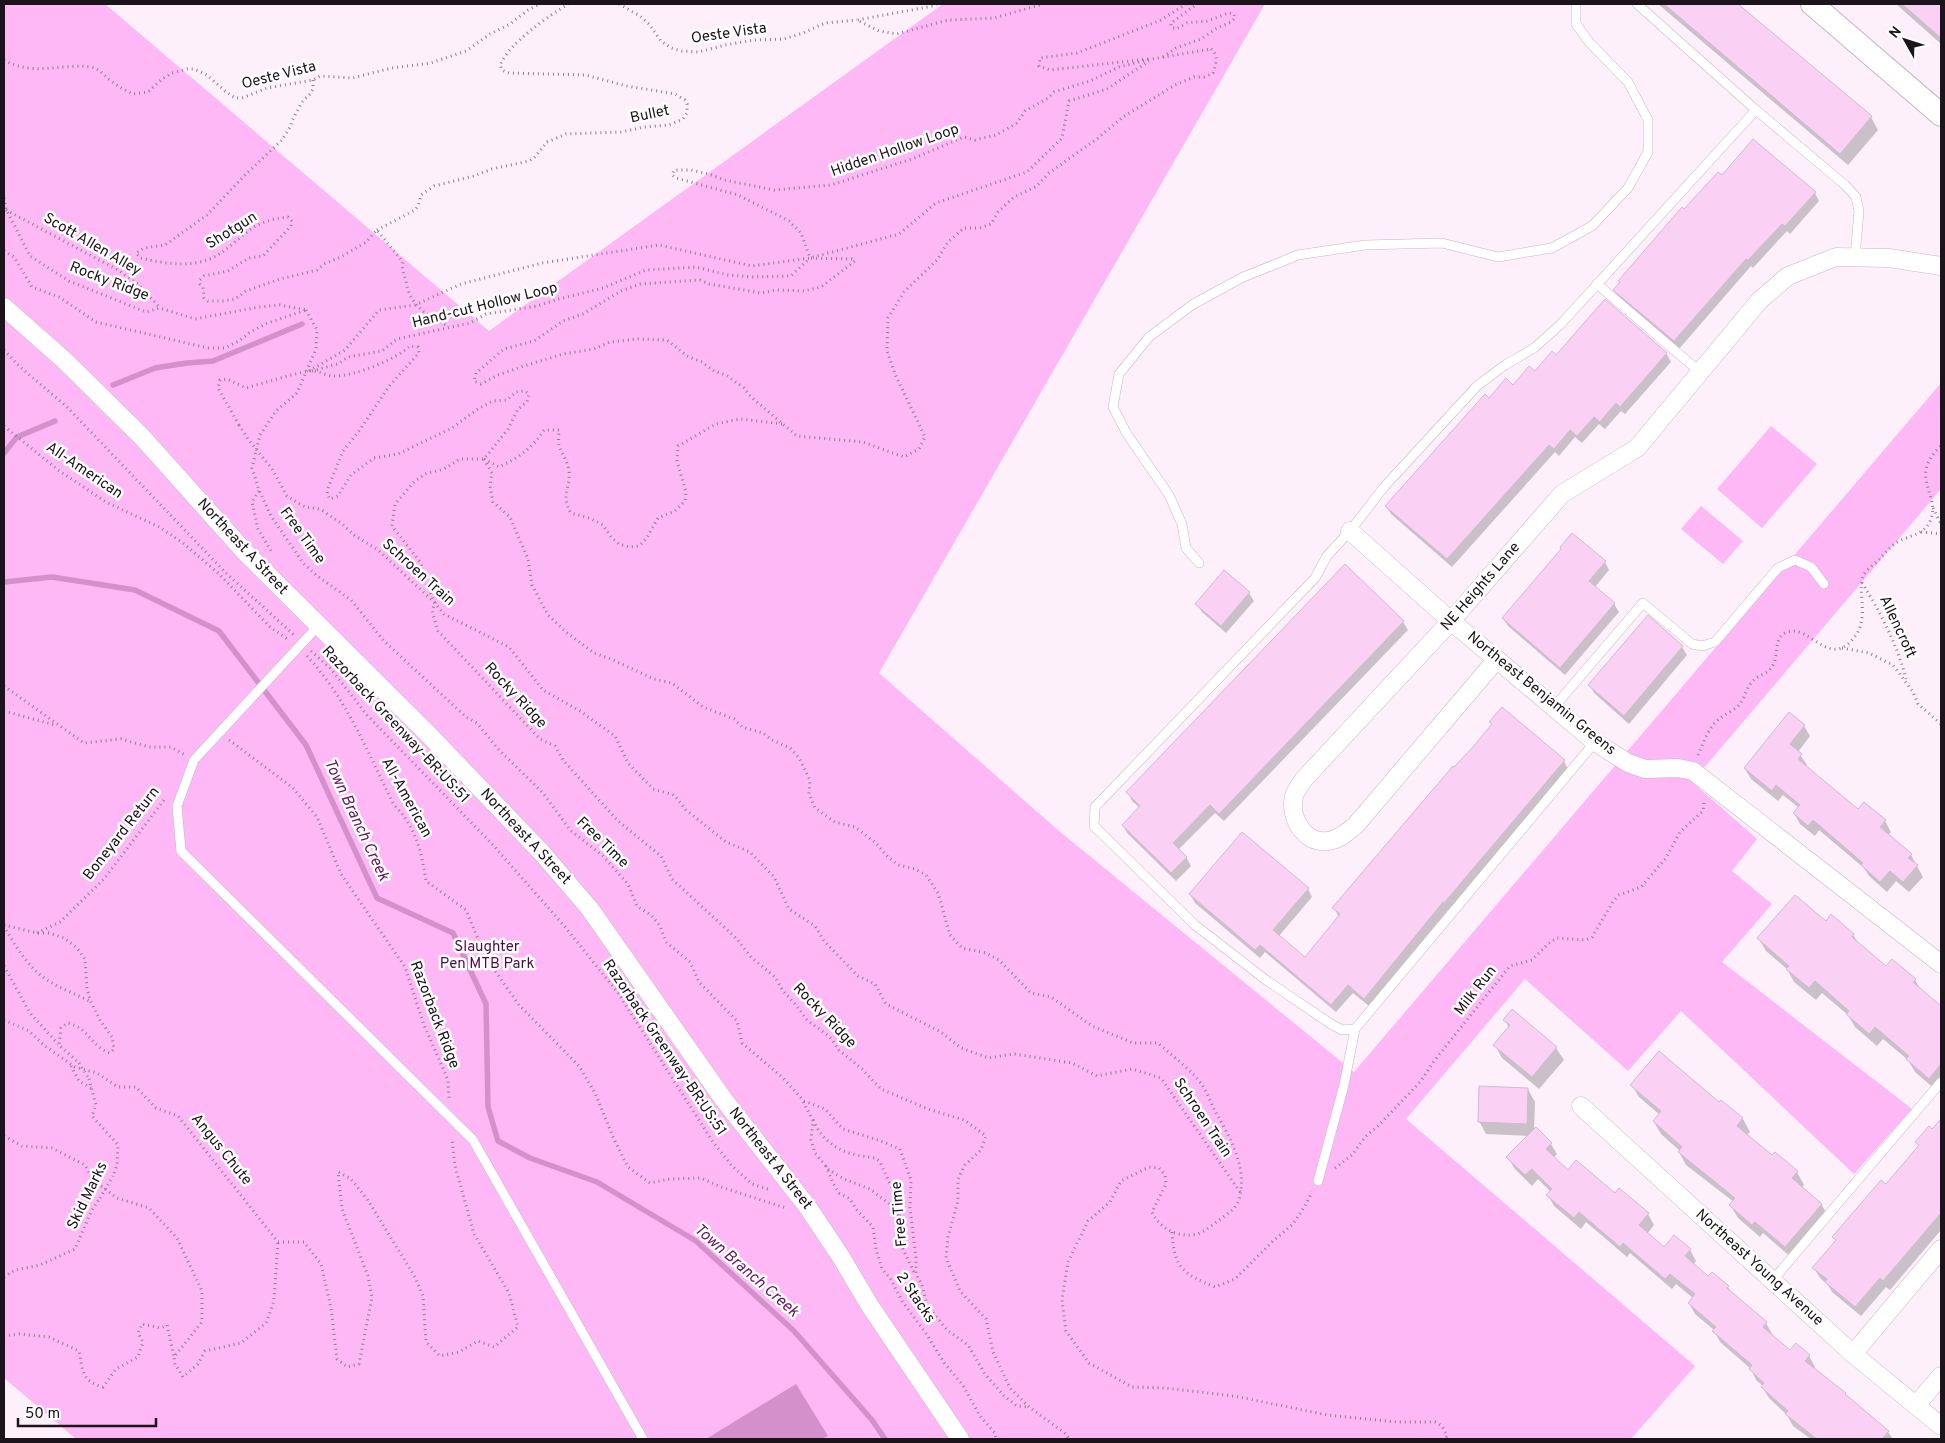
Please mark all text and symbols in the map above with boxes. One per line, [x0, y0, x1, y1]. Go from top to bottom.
north arrow [1880, 15, 1930, 65]
street label: Oeste Vista [690, 19, 768, 49]
text: N [1886, 24, 1906, 42]
street label: Oeste Vista [240, 58, 318, 94]
street label: Bullet [629, 102, 671, 128]
street label: Hidden Hollow Loop [828, 120, 962, 182]
street label: Shotgun [203, 208, 261, 254]
street label: Scott Allen Alley [40, 209, 144, 281]
street label: Rocky Ridge [67, 258, 151, 306]
street label: Hand-cut Hollow Loop [410, 279, 560, 333]
street label: All-American [42, 438, 126, 504]
street label: Northeast A Street [192, 495, 292, 599]
street label: Free Time [275, 504, 329, 568]
street label: Schroen Train [378, 535, 458, 611]
street label: NE Heights Lane [1437, 539, 1525, 635]
street label: Allencroft [1874, 593, 1920, 661]
street label: Northeast Benjamin Greens [1463, 628, 1619, 760]
street label: Razorback Greenway-BR:US:51 [317, 642, 473, 808]
street label: Rocky Ridge [480, 659, 550, 733]
street label: All-American [376, 755, 436, 841]
water label: Town Branch Creek [319, 756, 393, 885]
street label: Boneyard Return [80, 783, 164, 885]
street label: Northeast A Street [475, 785, 575, 889]
street label: Free Time [572, 813, 632, 873]
park label: Slaughter Pen MTB Park [440, 938, 534, 974]
street label: Razorback Greenway-BR:US:51 [598, 956, 730, 1140]
street label: Razorback Ridge [405, 959, 463, 1071]
street label: Milk Run [1451, 962, 1501, 1020]
street label: Rocky Ridge [788, 979, 860, 1053]
street label: Schroen Train [1169, 1075, 1235, 1161]
street label: Northeast A Street [724, 1104, 816, 1214]
street label: Angus Chute [186, 1110, 256, 1190]
street label: Skid Marks [63, 1159, 113, 1233]
street label: Free Time [888, 1180, 912, 1248]
street label: Northeast Young Avenue [1691, 1205, 1827, 1331]
water label: Town Branch Creek [689, 1220, 803, 1323]
street label: 2 Stacks [891, 1269, 939, 1327]
scale bar [18, 1396, 155, 1428]
text: 50 m [25, 1405, 60, 1424]

